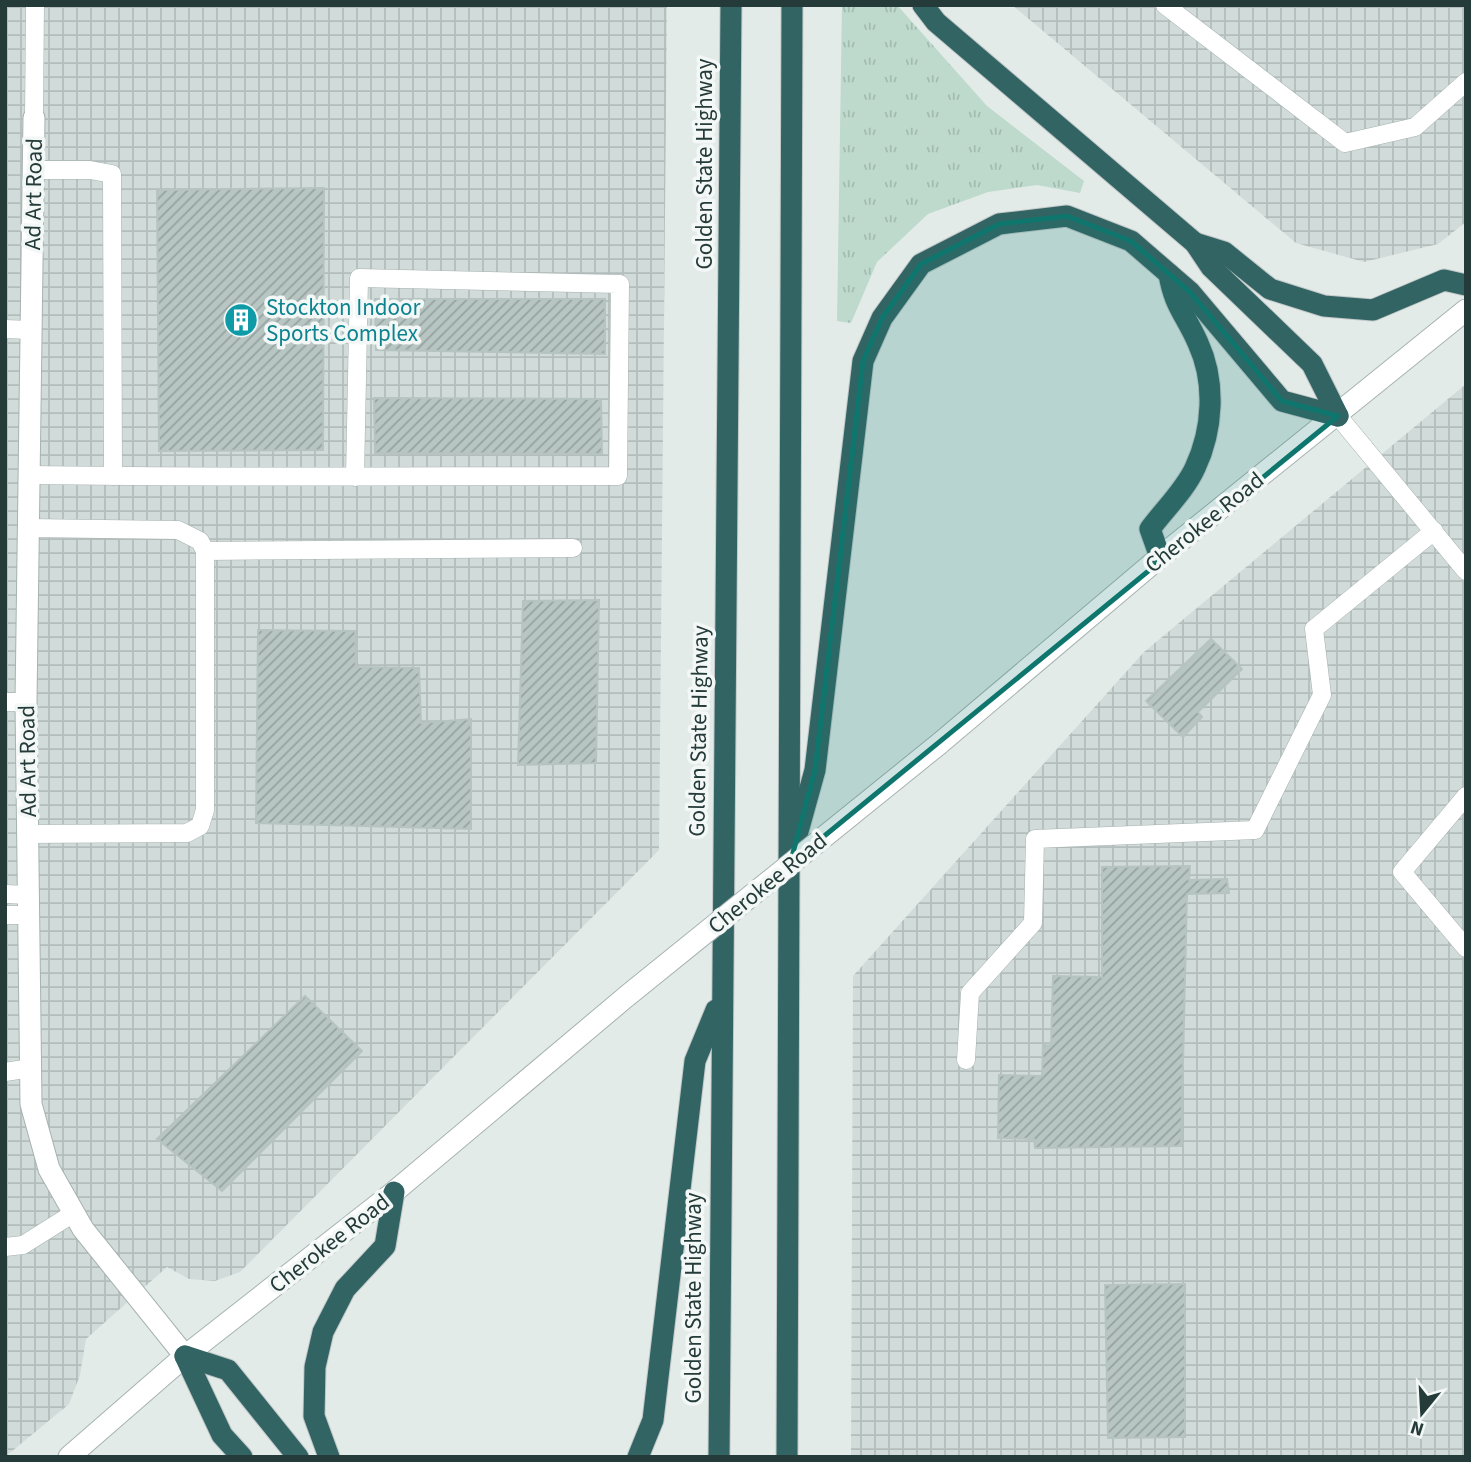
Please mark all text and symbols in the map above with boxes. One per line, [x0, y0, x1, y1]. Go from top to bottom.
street label: Golden State Highway [688, 58, 721, 270]
street label: Ad Art Road [16, 138, 51, 250]
place label: Stockton Indoor Sports Complex [266, 291, 421, 350]
building icon: Stockton Indoor Sports Complex [222, 301, 260, 339]
street label: Cherokee Road [1138, 464, 1271, 581]
street label: Golden State Highway [680, 625, 717, 837]
street label: Ad Art Road [10, 705, 45, 817]
street label: Cherokee Road [701, 825, 834, 942]
street label: Cherokee Road [262, 1186, 397, 1301]
street label: Golden State Highway [677, 1192, 710, 1404]
north arrow [1387, 1378, 1457, 1448]
text: N [1407, 1413, 1427, 1443]

